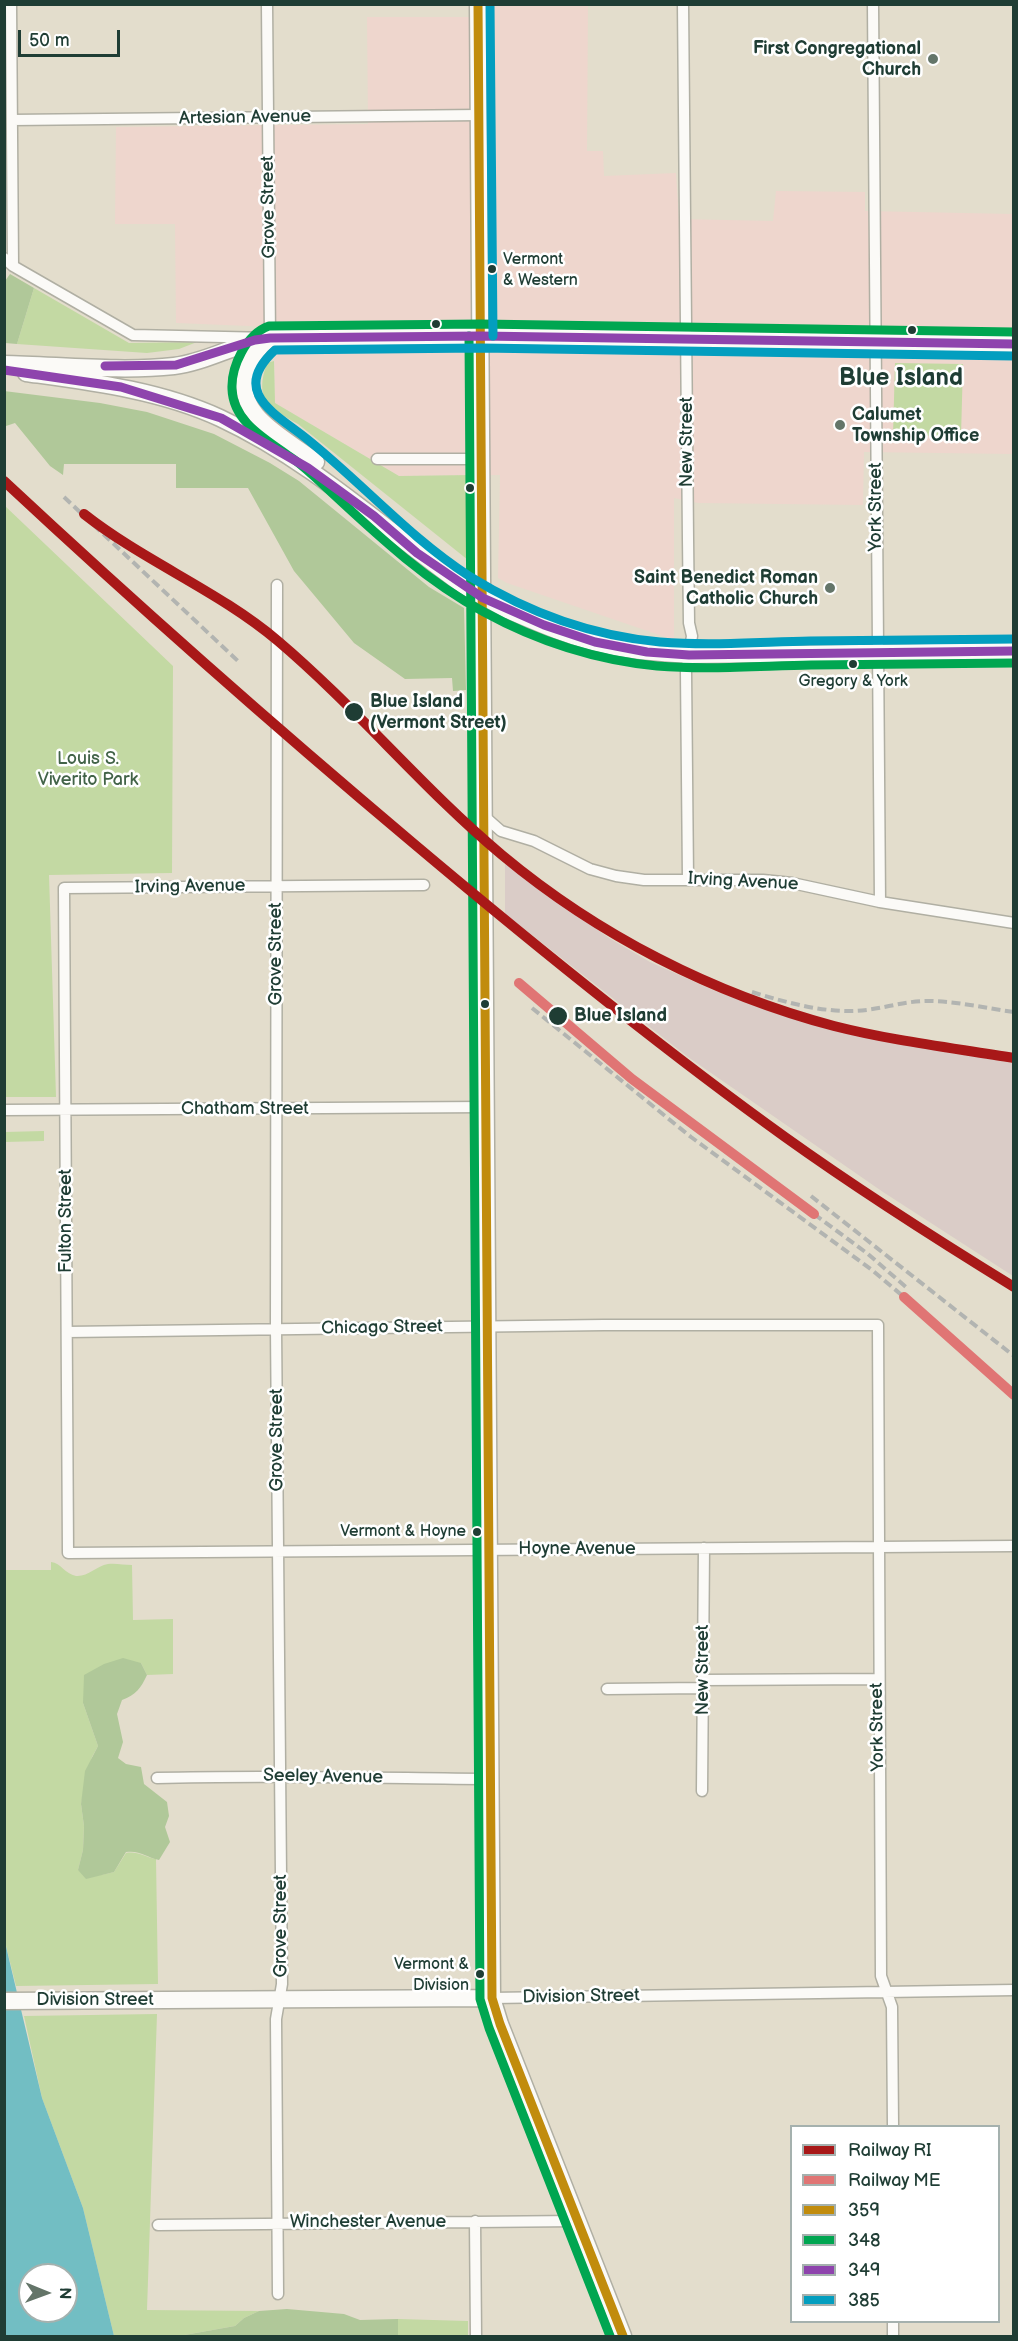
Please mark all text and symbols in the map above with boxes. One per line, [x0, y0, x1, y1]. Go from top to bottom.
scale bar [21, 18, 123, 56]
text: 50 m [29, 30, 70, 51]
place label: First Congregational Church [753, 38, 921, 80]
marker: First Congregational Church [926, 52, 940, 66]
street label: Artesian Avenue [179, 106, 311, 130]
street label: Grove Street [257, 155, 281, 259]
place label: Vermont & Western [503, 250, 578, 288]
marker: Vermont & Western [486, 263, 498, 275]
unlabelled marker [430, 318, 442, 330]
unlabelled marker [906, 324, 918, 336]
district label: Blue Island [839, 365, 963, 393]
street label: New Street [676, 397, 698, 487]
place label: Calumet Township Office [852, 404, 979, 446]
marker: Calumet Township Office [833, 418, 847, 432]
street label: York Street [865, 463, 887, 551]
unlabelled marker [464, 482, 476, 494]
place label: Saint Benedict Roman Catholic Church [634, 567, 818, 610]
marker: Saint Benedict Roman Catholic Church [823, 581, 837, 595]
marker: Gregory & York [847, 658, 859, 670]
place label: Gregory & York [798, 672, 908, 692]
place label: Blue Island (Vermont Street) [370, 691, 507, 734]
marker: Blue Island (Vermont Street) [343, 701, 365, 723]
park label: Louis S. Viverito Park [38, 748, 138, 790]
street label: Irving Avenue [687, 868, 799, 896]
street label: Irving Avenue [134, 875, 246, 899]
street label: Grove Street [265, 902, 287, 1006]
unlabelled marker [479, 998, 491, 1010]
marker: Blue Island [547, 1005, 569, 1027]
place label: Blue Island [574, 1005, 667, 1027]
street label: Chatham Street [181, 1098, 309, 1120]
street label: Fulton Street [55, 1169, 77, 1273]
street label: Chicago Street [321, 1316, 443, 1340]
street label: Grove Street [266, 1388, 288, 1492]
place label: Vermont & Hoyne [340, 1522, 466, 1542]
marker: Vermont & Hoyne [471, 1526, 483, 1538]
street label: Hoyne Avenue [518, 1538, 636, 1560]
street label: New Street [692, 1625, 714, 1715]
street label: York Street [866, 1682, 890, 1772]
street label: Seeley Avenue [263, 1765, 383, 1789]
street label: Grove Street [270, 1874, 292, 1978]
place label: Vermont & Division [394, 1955, 469, 1993]
marker: Vermont & Division [474, 1968, 486, 1980]
street label: Division Street [522, 1985, 640, 2009]
street label: Division Street [36, 1989, 154, 2011]
legend [790, 2125, 1000, 2323]
text: Railway RI [848, 2140, 932, 2161]
text: Railway ME [848, 2170, 941, 2191]
text: 359 [848, 2200, 880, 2221]
street label: Winchester Avenue [290, 2211, 446, 2233]
text: 348 [848, 2230, 881, 2251]
text: 349 [848, 2260, 880, 2281]
north arrow [18, 2263, 78, 2323]
text: N [55, 2287, 74, 2299]
text: 385 [848, 2290, 880, 2311]

